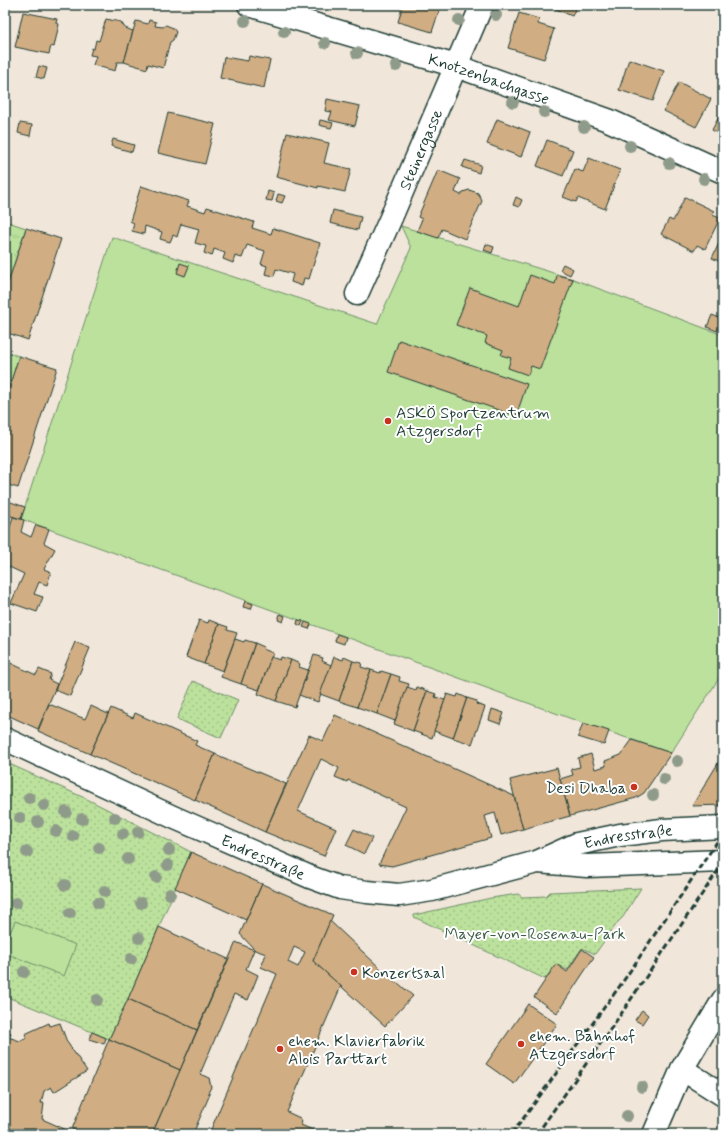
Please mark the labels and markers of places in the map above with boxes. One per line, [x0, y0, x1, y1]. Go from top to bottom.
place label: ASKÖ Sportzentrum Atzgersdorf [396, 403, 550, 443]
marker: ASKÖ Sportzentrum Atzgersdorf [383, 416, 393, 426]
place label: Desi Dhaba [546, 778, 626, 799]
marker: Desi Dhaba [629, 782, 639, 792]
place label: Konzertsaal [362, 963, 445, 984]
marker: Konzertsaal [349, 967, 359, 977]
place label: ehem. Bahnhof Atzgersdorf [529, 1026, 635, 1066]
place label: ehem. Klavierfabrik Alois Parttart [288, 1031, 425, 1070]
marker: ehem. Bahnhof Atzgersdorf [516, 1039, 526, 1049]
marker: ehem. Klavierfabrik Alois Parttart [275, 1044, 285, 1054]

